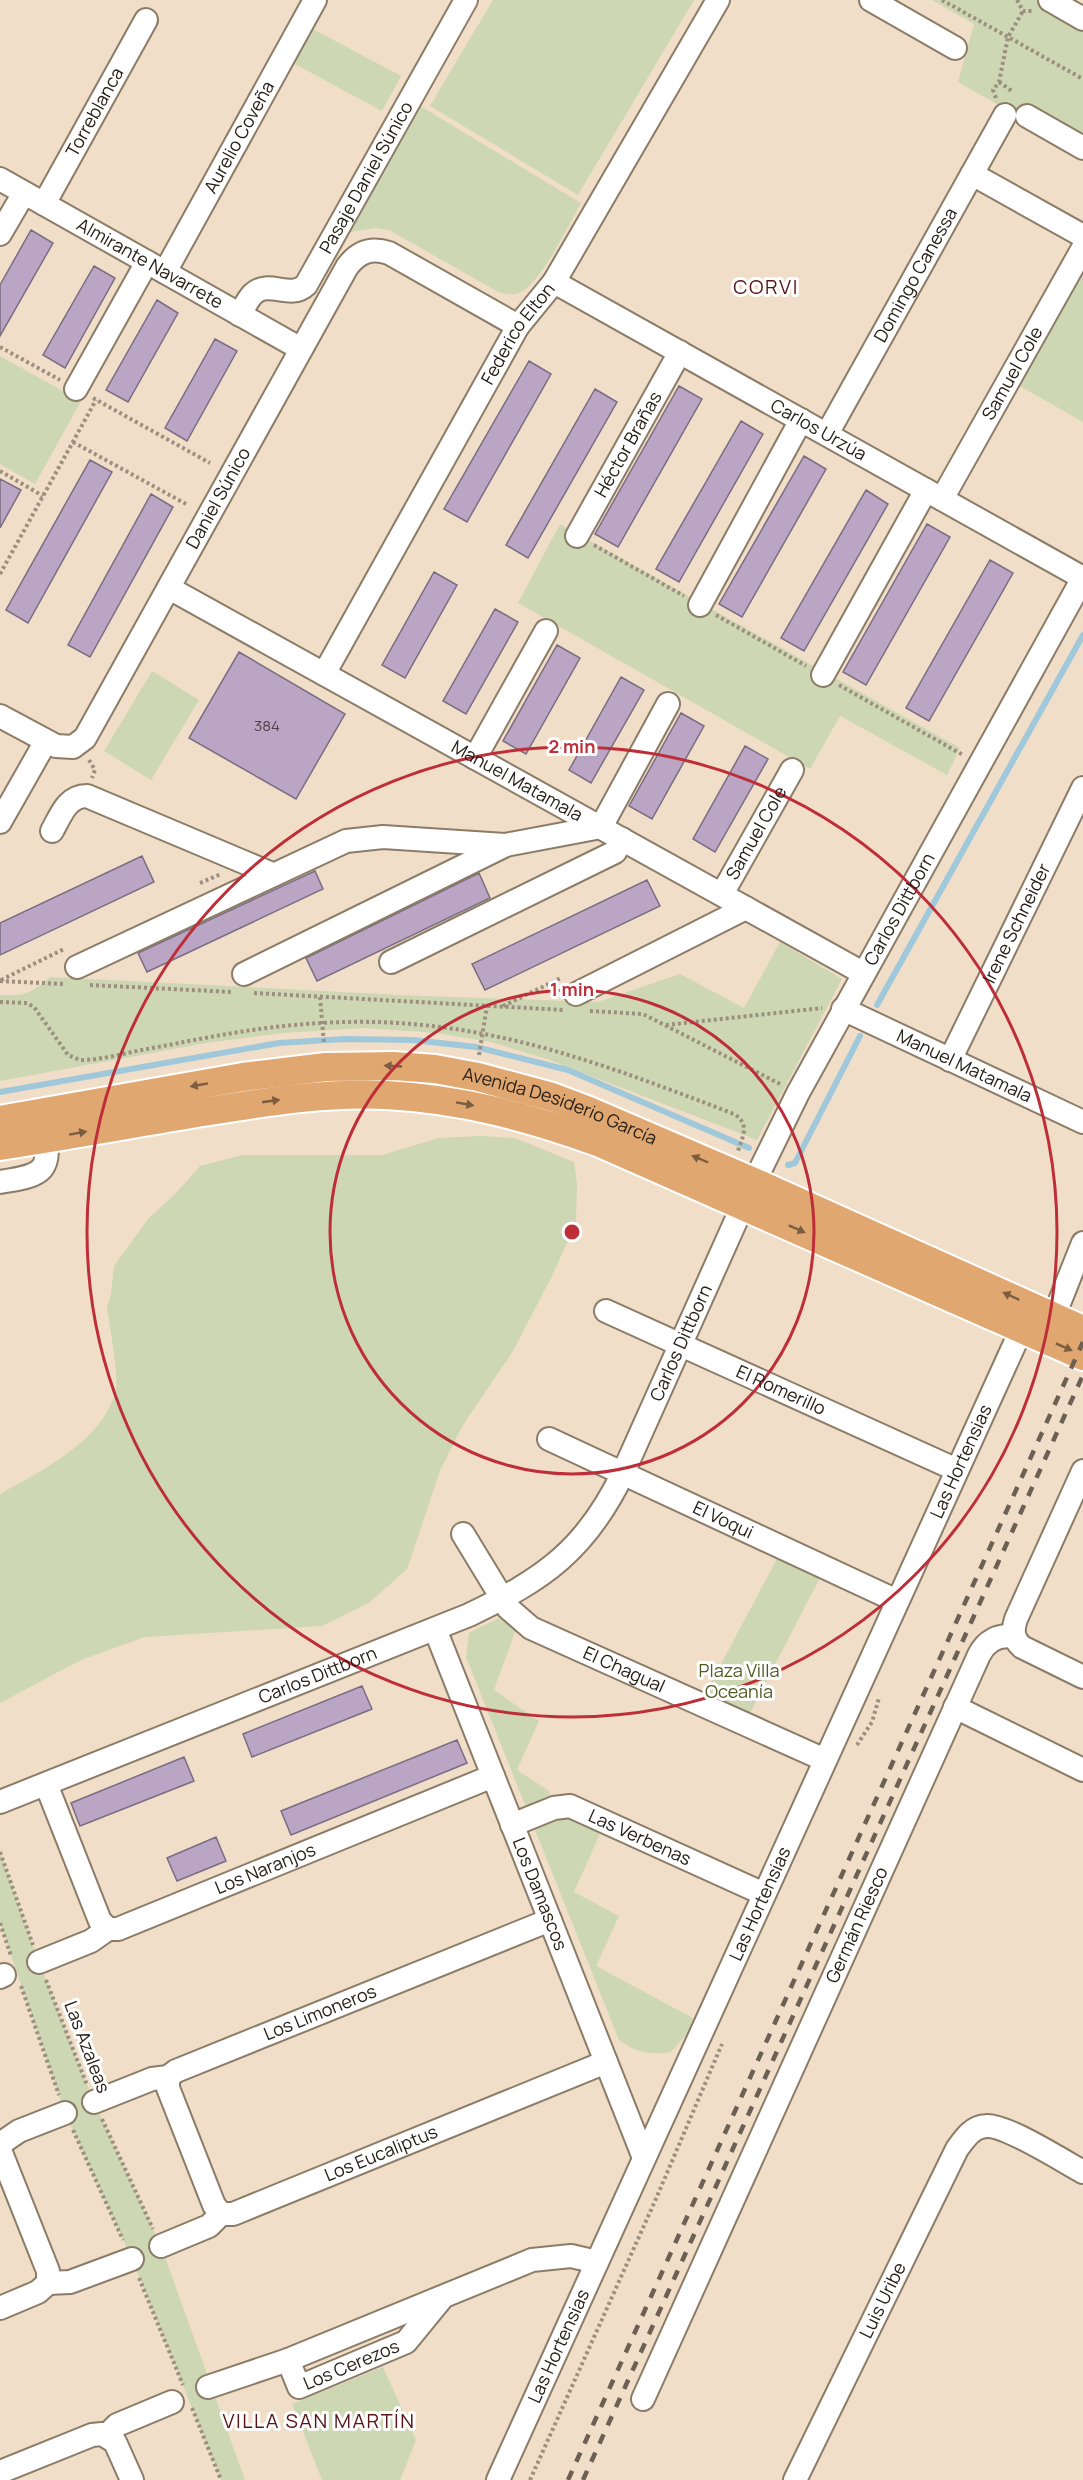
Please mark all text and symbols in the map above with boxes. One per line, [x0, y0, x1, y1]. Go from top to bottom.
street label: Torreblanca [60, 63, 128, 161]
street label: Aurelio Coveña [198, 76, 279, 197]
street label: Pasaje Daniel Súnico [313, 97, 418, 257]
street label: Domingo Canessa [868, 203, 962, 346]
street label: Almirante Navarrete [73, 212, 228, 314]
district label: CORVI [733, 273, 799, 300]
street label: Federico Elton [475, 277, 560, 388]
street label: Samuel Cole [976, 322, 1048, 424]
street label: Héctor Brañas [588, 387, 667, 501]
street label: Carlos Urzúa [767, 393, 871, 466]
street label: Daniel Súnico [180, 443, 255, 553]
house number: 384 [254, 715, 280, 736]
street label: Manuel Matamala [448, 734, 587, 826]
text: 2 min [549, 734, 595, 758]
street label: Samuel Cole [720, 781, 791, 884]
street label: Carlos Dittborn [858, 848, 940, 969]
street label: Irene Schneider [976, 859, 1056, 987]
text: 1 min [550, 977, 594, 1001]
street label: Manuel Matamala [893, 1023, 1036, 1107]
street label: Avenida Desiderio García [461, 1061, 661, 1150]
one-way arrow [383, 1062, 402, 1071]
one-way arrow [190, 1081, 209, 1090]
one-way arrow [261, 1097, 280, 1106]
one-way arrow [456, 1100, 475, 1109]
one-way arrow [69, 1129, 88, 1138]
one-way arrow [691, 1154, 709, 1164]
centre of rings [562, 1222, 582, 1242]
one-way arrow [788, 1224, 805, 1233]
street label: Carlos Dittborn [644, 1280, 717, 1405]
one-way arrow [1002, 1291, 1020, 1301]
one-way arrow [1055, 1342, 1072, 1351]
street label: El Romerillo [733, 1359, 830, 1420]
street label: Las Hortensias [924, 1400, 997, 1522]
street label: El Voqui [689, 1495, 758, 1544]
street label: Carlos Dittborn [255, 1640, 380, 1709]
street label: El Chagual [580, 1640, 669, 1698]
park label: Plaza Villa Oceanía [699, 1658, 779, 1703]
street label: Las Verbenas [585, 1803, 695, 1870]
street label: Los Damascos [508, 1834, 574, 1954]
street label: Los Naranjos [211, 1837, 319, 1899]
street label: Las Hortensias [723, 1843, 795, 1964]
street label: Germán Riesco [819, 1863, 893, 1987]
street label: Los Limoneros [260, 1978, 380, 2045]
street label: Las Azaleas [59, 1997, 116, 2096]
street label: Los Eucaliptus [321, 2119, 441, 2186]
street label: Luis Uribe [853, 2258, 911, 2342]
street label: Las Hortensias [522, 2285, 594, 2407]
street label: Los Cerezos [299, 2333, 403, 2395]
district label: VILLA SAN MARTÍN [223, 2407, 415, 2434]

